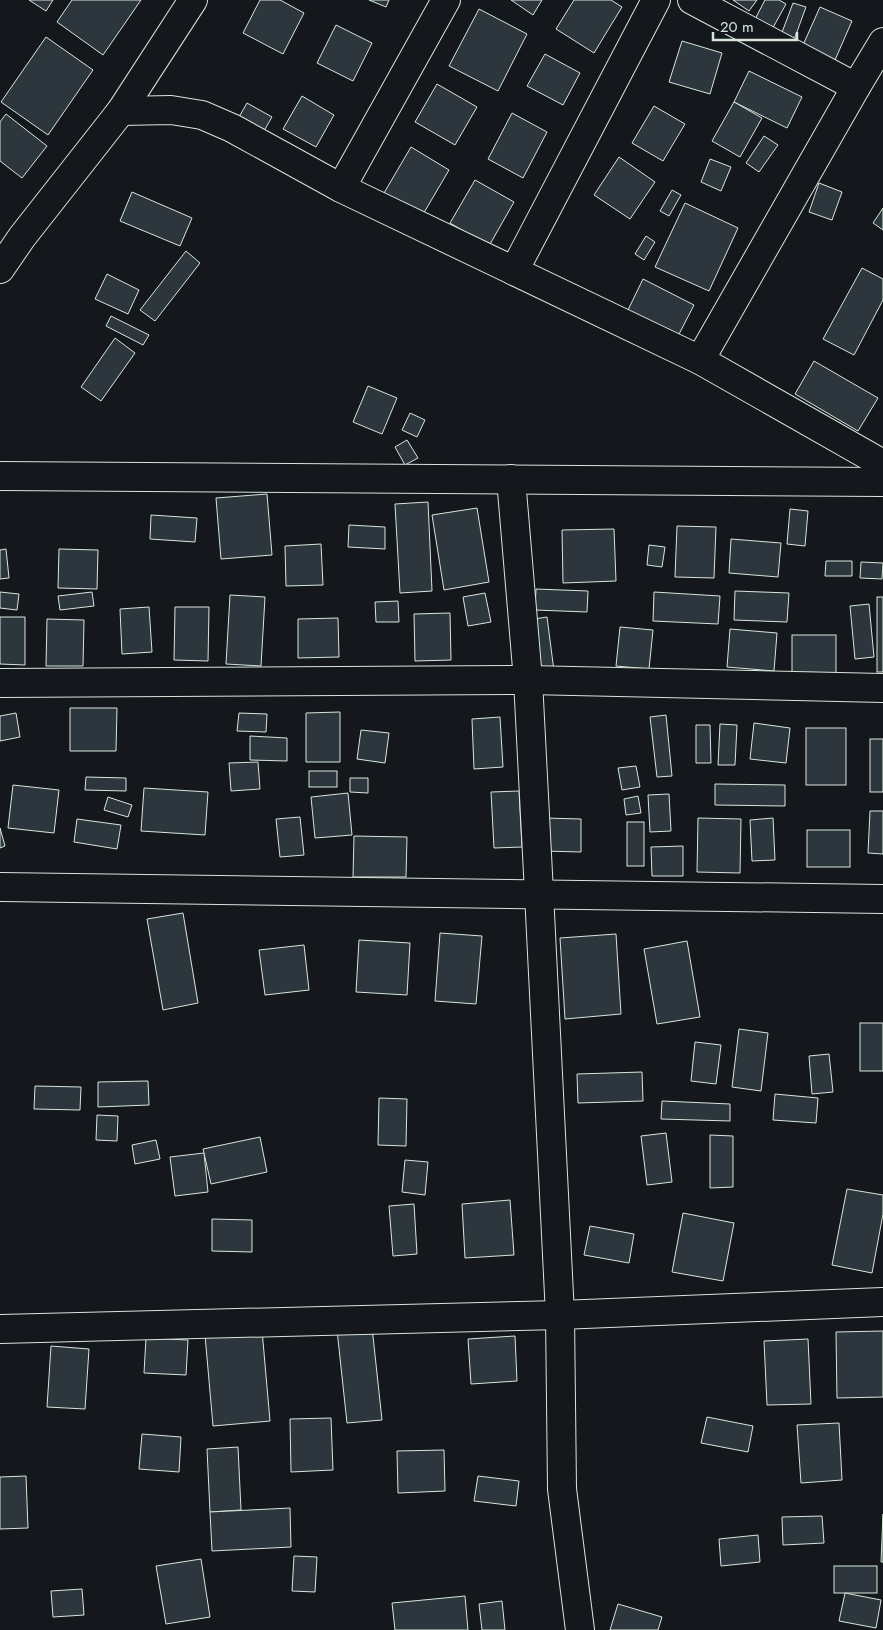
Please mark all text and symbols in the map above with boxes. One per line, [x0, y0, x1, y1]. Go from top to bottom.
scale bar [713, 10, 797, 42]
text: 20 m [720, 16, 754, 38]

